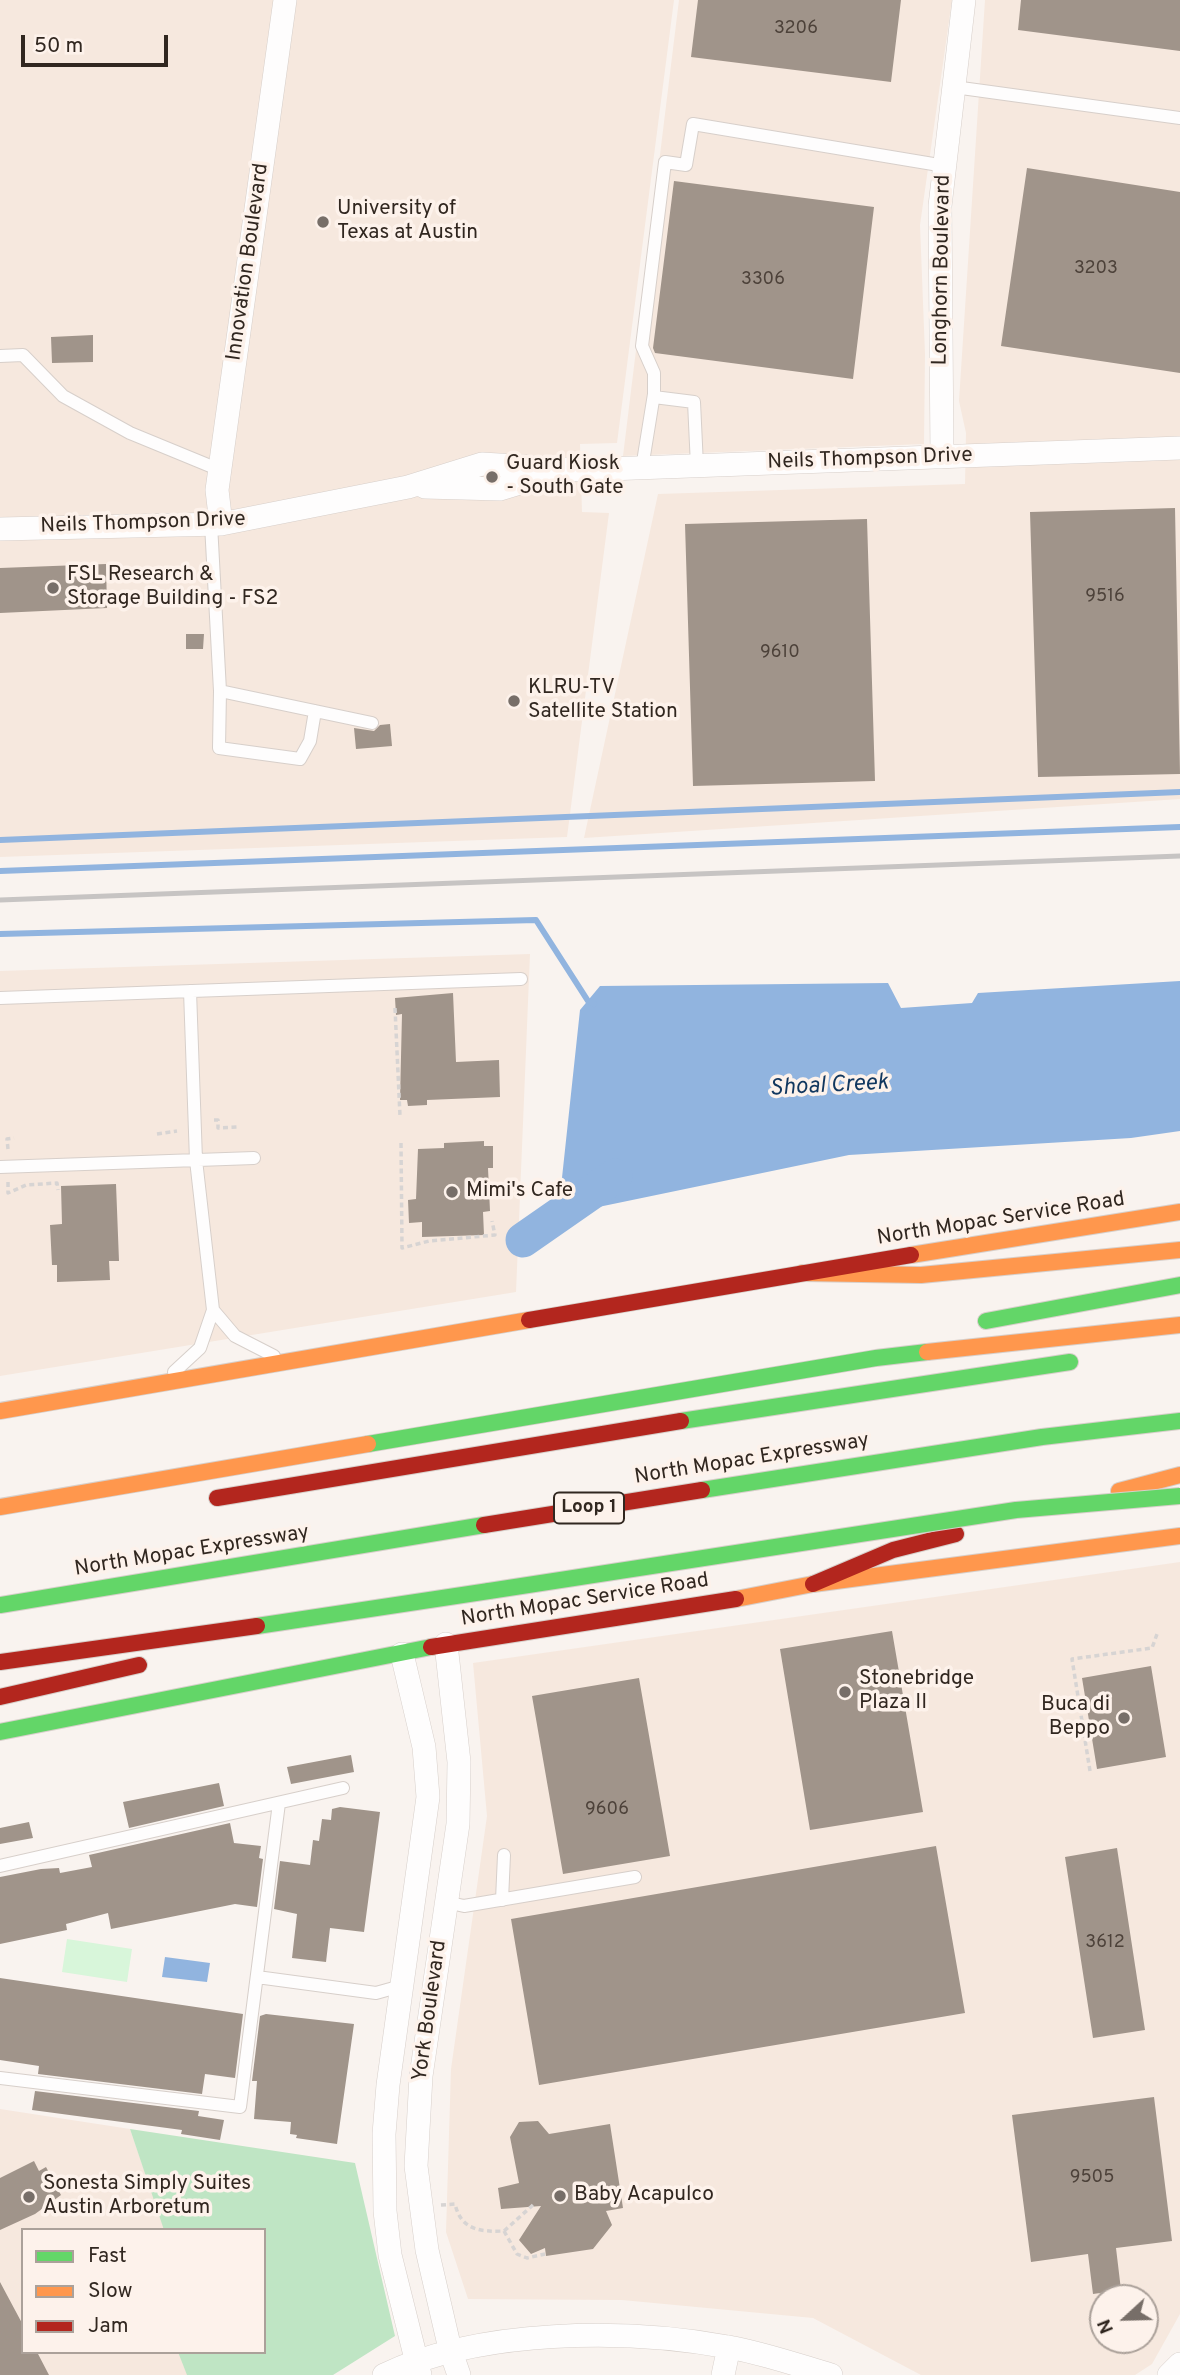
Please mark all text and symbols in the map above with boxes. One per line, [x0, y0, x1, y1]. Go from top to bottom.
house number: 3206 [774, 18, 818, 40]
scale bar [24, 21, 172, 65]
text: 50 m [34, 33, 83, 60]
street label: Innovation Boulevard [223, 162, 275, 362]
street label: Longhorn Boulevard [929, 174, 957, 366]
place label: University of Texas at Austin [337, 197, 478, 247]
marker: University of Texas at Austin [315, 214, 331, 230]
house number: 3203 [1074, 258, 1118, 280]
house number: 3306 [741, 269, 785, 291]
street label: Neils Thompson Drive [767, 444, 973, 476]
place label: Guard Kiosk - South Gate [506, 452, 624, 502]
marker: Guard Kiosk - South Gate [484, 469, 500, 485]
street label: Neils Thompson Drive [40, 508, 246, 540]
place label: FSL Research & Storage Building - FS2 [67, 563, 278, 613]
marker: FSL Research & Storage Building - FS2 [45, 580, 61, 596]
house number: 9516 [1085, 586, 1125, 608]
house number: 9610 [760, 642, 800, 664]
place label: KLRU-TV Satellite Station [528, 676, 678, 726]
marker: KLRU-TV Satellite Station [506, 693, 522, 709]
water label: Shoal Creek [769, 1070, 889, 1104]
place label: Mimi's Cafe [466, 1179, 573, 1205]
marker: Mimi's Cafe [444, 1184, 460, 1200]
street label: North Mopac Service Road [875, 1188, 1127, 1252]
street label: North Mopac Expressway [633, 1429, 871, 1491]
road number: Loop 1 [554, 1492, 624, 1524]
street label: North Mopac Expressway [73, 1521, 311, 1583]
street label: North Mopac Service Road [459, 1569, 711, 1633]
place label: Stonebridge Plaza II [859, 1667, 974, 1717]
marker: Stonebridge Plaza II [837, 1684, 853, 1700]
place label: Buca di Beppo [1041, 1693, 1110, 1743]
marker: Buca di Beppo [1116, 1710, 1132, 1726]
house number: 9606 [585, 1799, 629, 1821]
house number: 3612 [1085, 1932, 1125, 1954]
street label: York Boulevard [409, 1939, 453, 2083]
house number: 9505 [1070, 2167, 1114, 2189]
place label: Sonesta Simply Suites Austin Arboretum [43, 2172, 251, 2222]
place label: Baby Acapulco [574, 2183, 714, 2209]
marker: Baby Acapulco [552, 2188, 568, 2204]
marker: Sonesta Simply Suites Austin Arboretum [21, 2189, 37, 2205]
legend [21, 2228, 266, 2354]
text: Fast [88, 2243, 127, 2270]
text: Slow [88, 2278, 133, 2305]
north arrow [1089, 2284, 1159, 2354]
text: Jam [88, 2313, 129, 2340]
text: N [1093, 2315, 1120, 2337]

